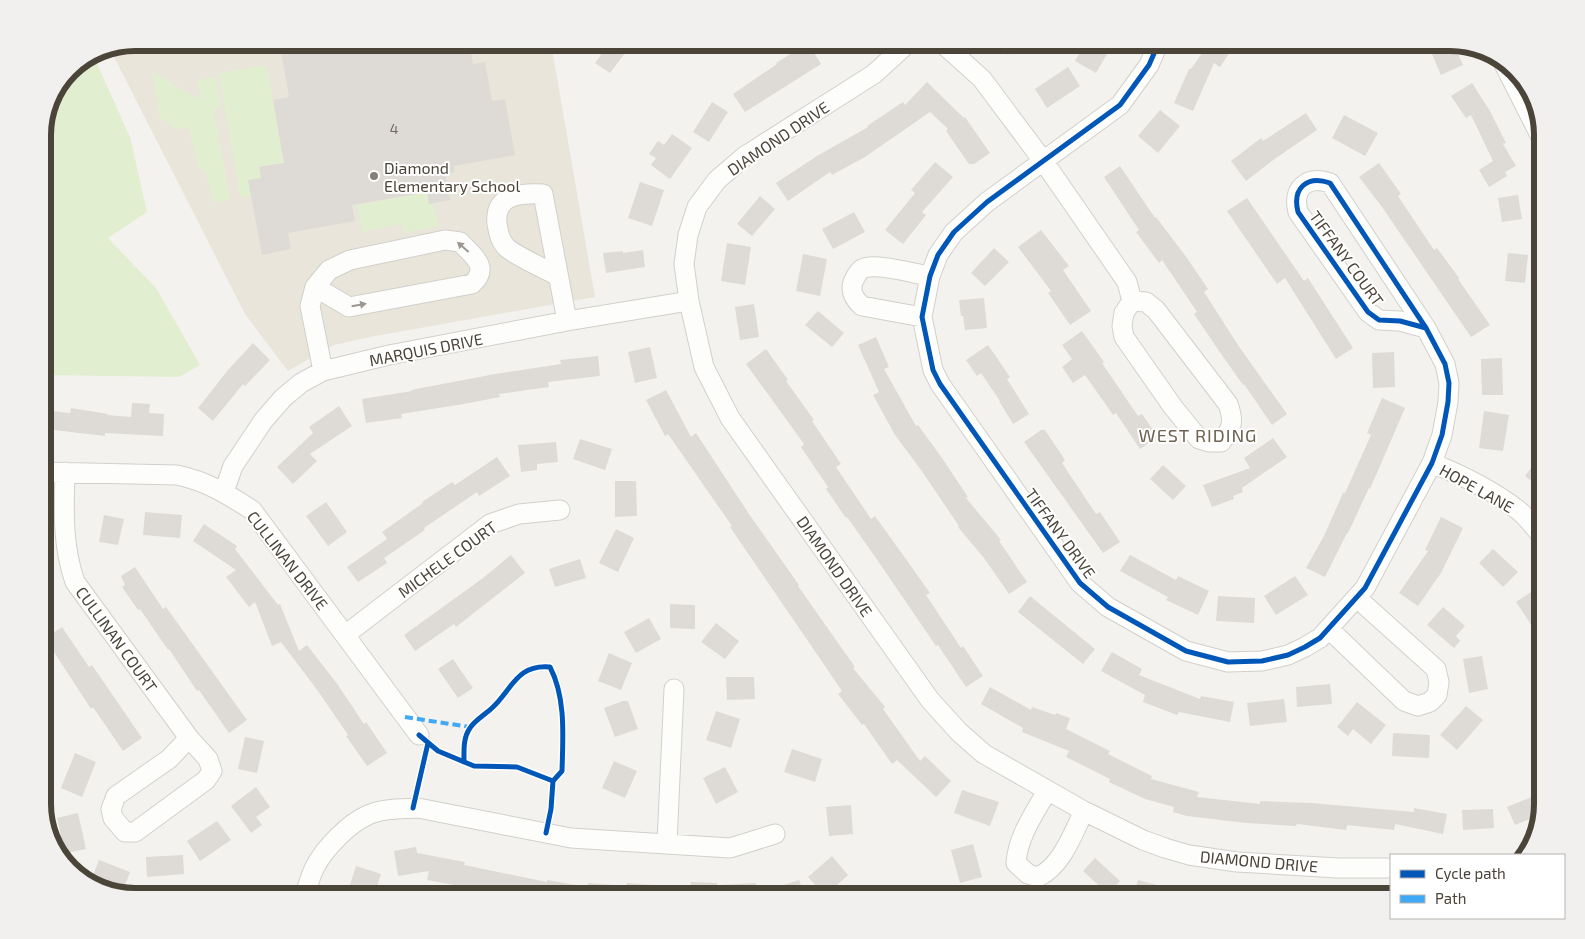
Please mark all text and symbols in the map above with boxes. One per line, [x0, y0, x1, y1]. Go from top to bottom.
street label: DIAMOND DRIVE [724, 97, 832, 179]
house number: 4 [390, 120, 398, 137]
place label: Diamond Elementary School [384, 158, 520, 195]
marker: Diamond Elementary School [368, 170, 380, 182]
street label: TIFFANY COURT [1306, 207, 1388, 309]
one-way arrow [457, 241, 470, 252]
one-way arrow [351, 300, 367, 308]
street label: MARQUIS DRIVE [368, 329, 485, 370]
district label: WEST RIDING [1139, 424, 1257, 446]
street label: HOPE LANE [1437, 460, 1517, 516]
street label: TIFFANY DRIVE [1022, 484, 1100, 582]
street label: CULLINAN DRIVE [244, 507, 332, 613]
street label: DIAMOND DRIVE [793, 512, 877, 620]
street label: MICHELE COURT [394, 517, 500, 601]
street label: CULLINAN COURT [72, 583, 162, 695]
street label: DIAMOND DRIVE [1199, 846, 1319, 876]
legend [1390, 854, 1565, 919]
text: Cycle path [1435, 864, 1506, 882]
text: Path [1435, 889, 1466, 907]

